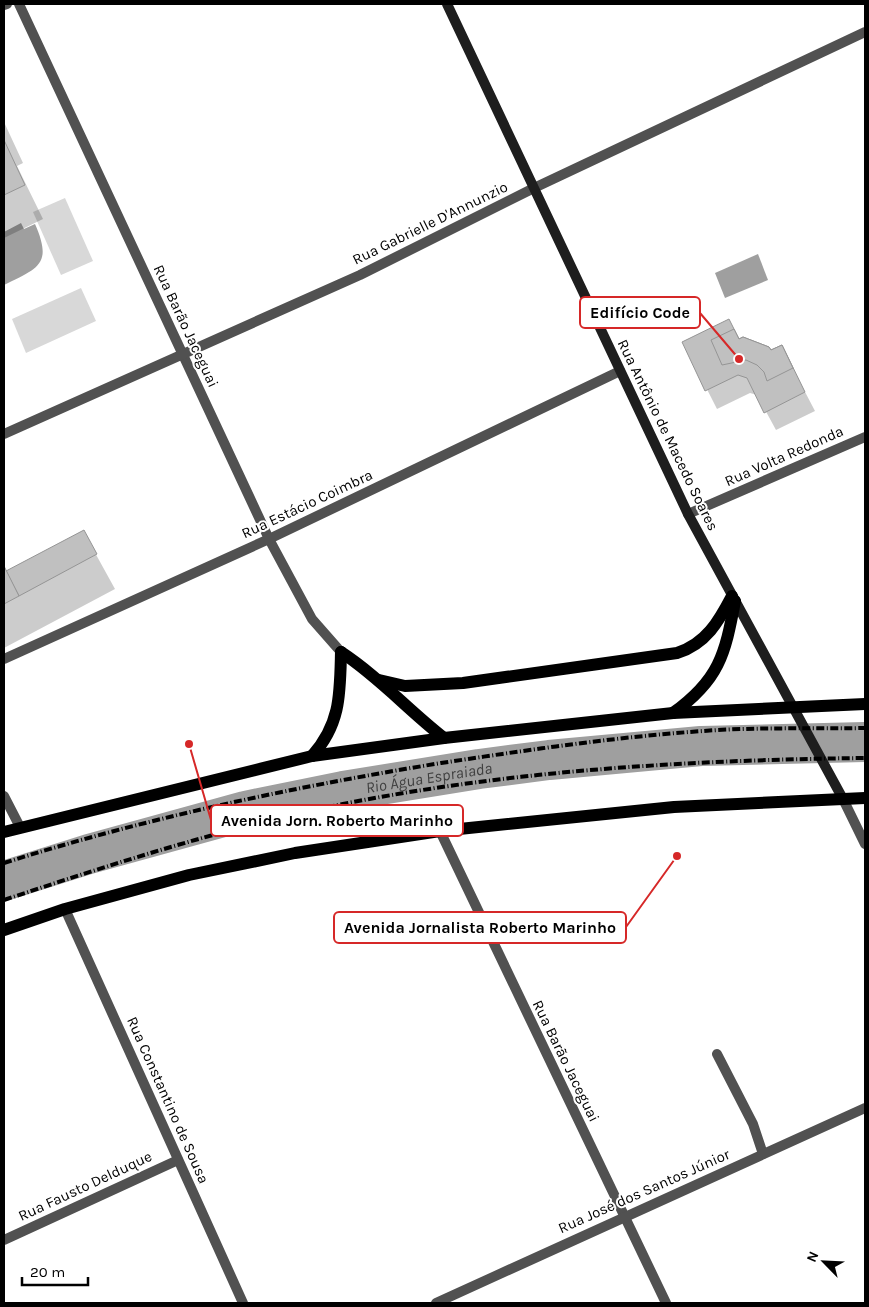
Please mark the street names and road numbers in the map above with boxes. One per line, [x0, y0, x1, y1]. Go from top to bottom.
street label: Rua Gabrielle D'Annunzio [349, 177, 511, 269]
street label: Rua Barão Jaceguai [150, 262, 222, 390]
street label: Rua Antônio de Macedo Soares [614, 336, 722, 534]
street label: Rua Volta Redonda [722, 422, 846, 490]
street label: Rua Estácio Coimbra [239, 466, 375, 542]
street label: Rua Barão Jaceguai [529, 997, 603, 1125]
street label: Rua Constantino de Sousa [123, 1014, 213, 1186]
street label: Rua José dos Santos Júnior [555, 1145, 733, 1237]
street label: Rua Fausto Delduque [15, 1147, 155, 1225]

